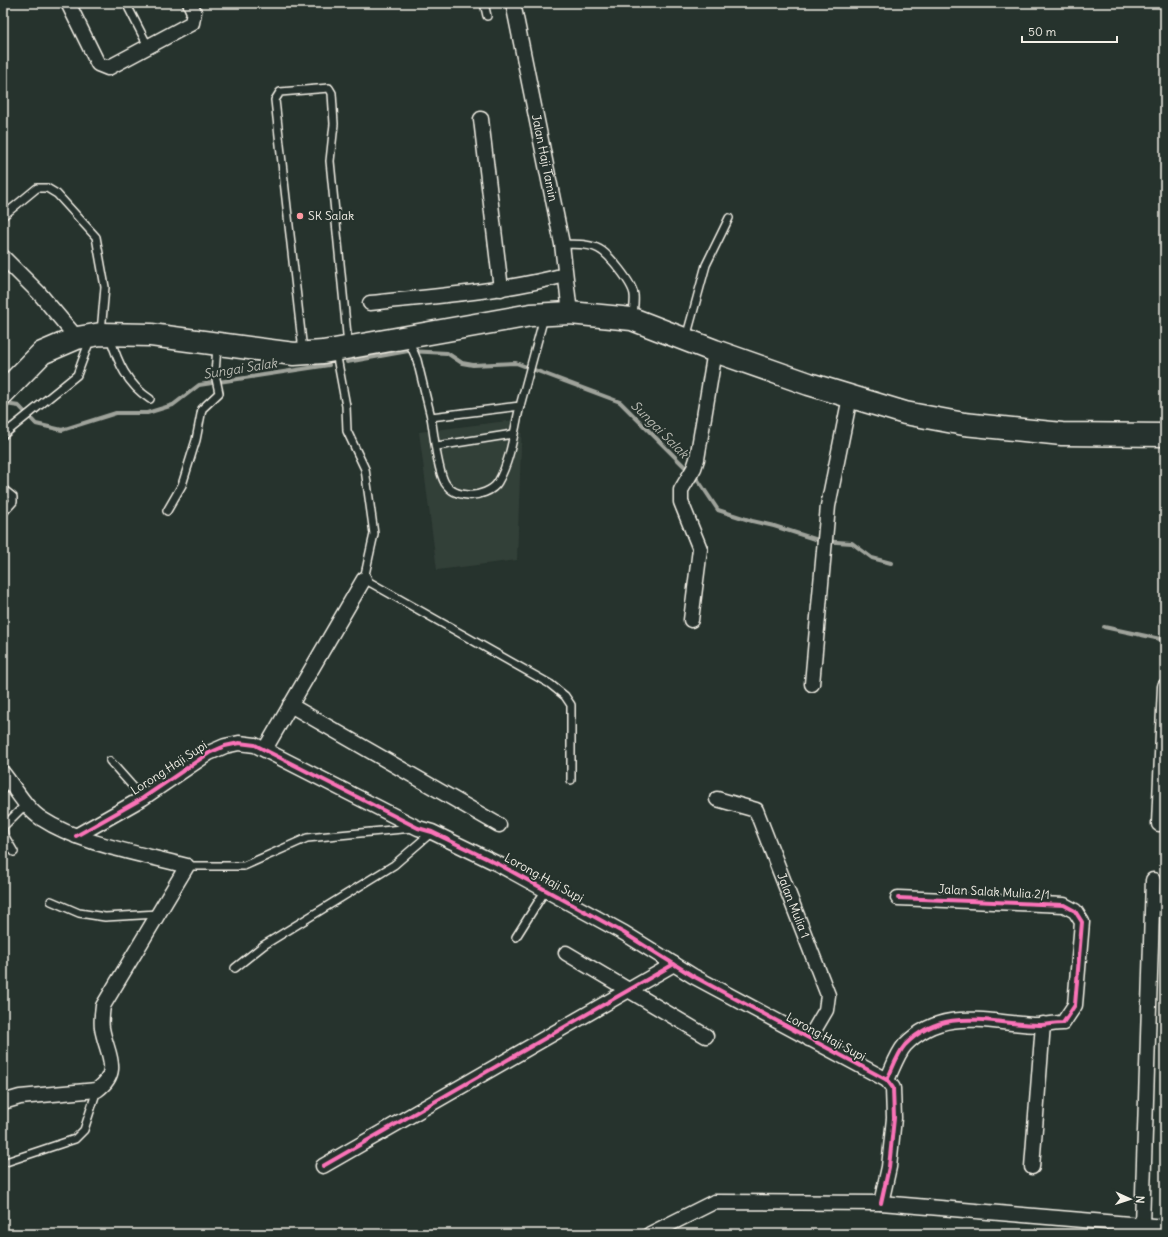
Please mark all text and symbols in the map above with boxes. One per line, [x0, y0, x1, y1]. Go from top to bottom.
scale bar [1022, 18, 1117, 44]
text: 50 m [1028, 24, 1057, 39]
street label: Jalan Haji Tamin [529, 113, 561, 203]
place label: SK Salak [308, 208, 354, 223]
marker: SK Salak [295, 211, 305, 221]
water label: Sungai Salak [202, 354, 280, 383]
water label: Sungai Salak [627, 397, 693, 463]
street label: Lorong Haji Supi [128, 737, 210, 798]
street label: Lorong Haji Supi [502, 850, 586, 905]
street label: Jalan Mulia 1 [774, 870, 813, 940]
street label: Jalan Salak Mulia 2/1 [938, 881, 1050, 902]
street label: Lorong Haji Supi [784, 1009, 869, 1064]
north arrow [1110, 1179, 1150, 1219]
text: N [1133, 1195, 1147, 1204]

